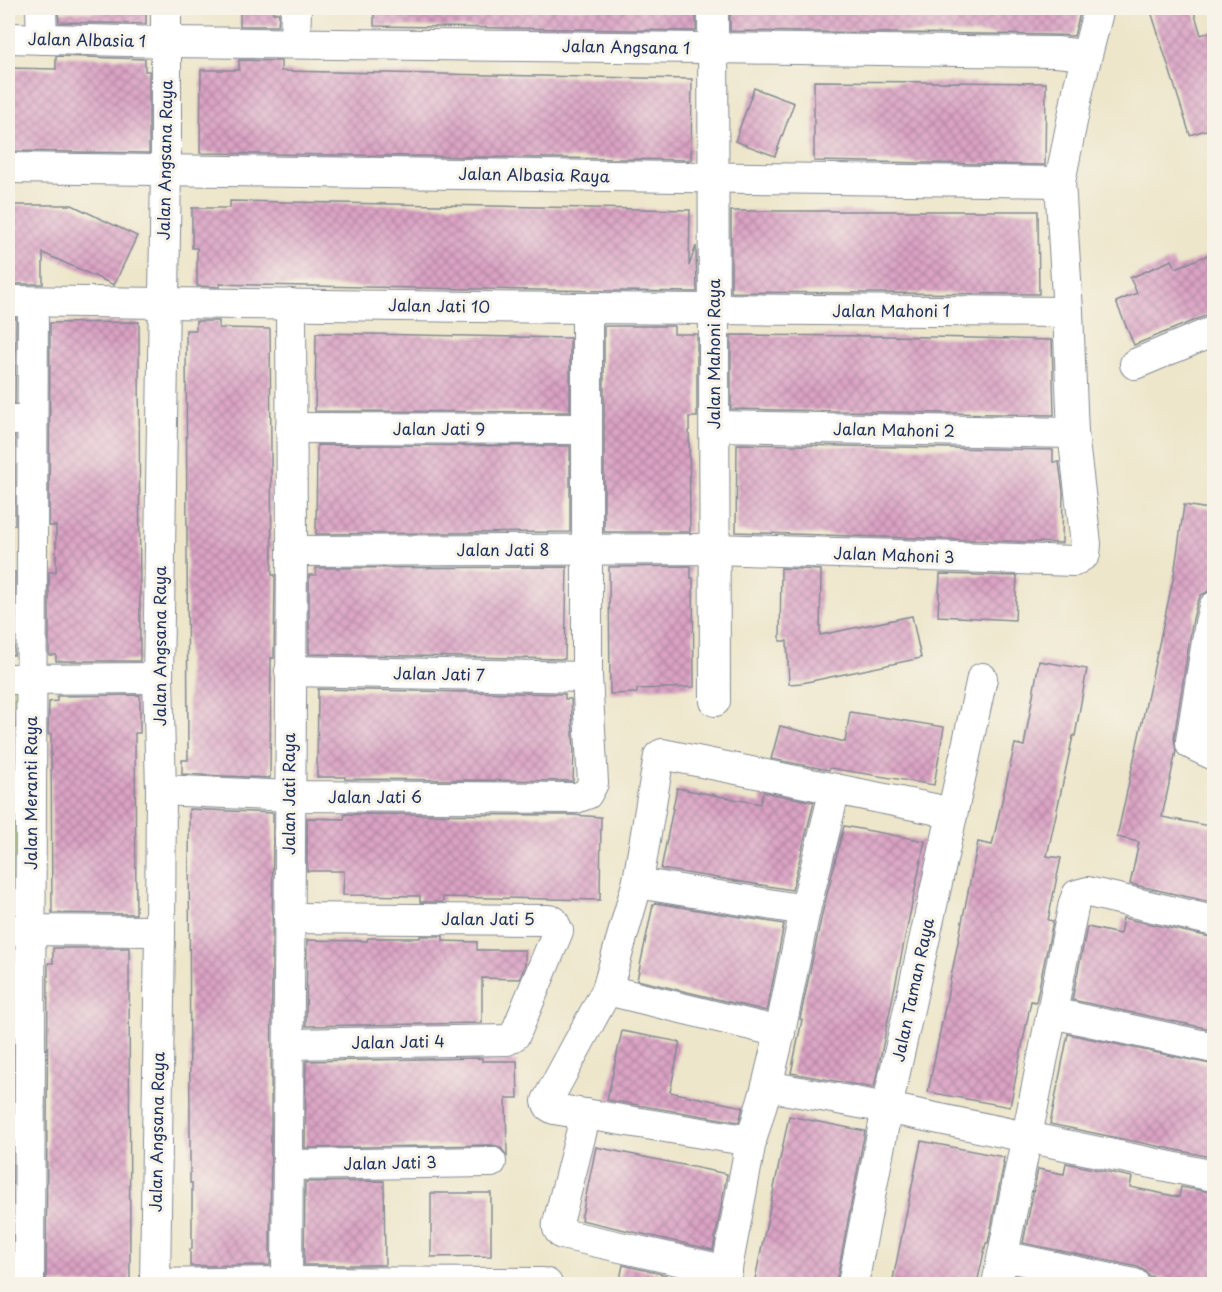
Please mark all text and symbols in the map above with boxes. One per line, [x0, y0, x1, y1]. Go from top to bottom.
street label: Jalan Albasia 1 [28, 26, 146, 52]
street label: Jalan Angsana 1 [562, 33, 690, 59]
street label: Jalan Angsana Raya [151, 80, 177, 240]
street label: Jalan Albasia Raya [458, 161, 610, 187]
street label: Jalan Mahoni Raya [701, 279, 725, 429]
street label: Jalan Jati 10 [388, 292, 490, 318]
street label: Jalan Mahoni 1 [832, 298, 950, 322]
street label: Jalan Jati 9 [393, 416, 485, 440]
street label: Jalan Mahoni 2 [833, 416, 955, 442]
street label: Jalan Jati 8 [457, 537, 549, 561]
street label: Jalan Mahoni 3 [833, 540, 955, 568]
street label: Jalan Angsana Raya [147, 566, 171, 726]
street label: Jalan Jati 7 [393, 660, 485, 686]
street label: Jalan Meranti Raya [18, 716, 42, 870]
street label: Jalan Jati Raya [276, 733, 300, 855]
street label: Jalan Jati 6 [328, 784, 422, 808]
street label: Jalan Jati 5 [441, 906, 535, 930]
street label: Jalan Taman Raya [885, 916, 939, 1064]
street label: Jalan Jati 4 [351, 1028, 445, 1054]
street label: Jalan Angsana Raya [143, 1052, 169, 1212]
street label: Jalan Jati 3 [343, 1149, 437, 1175]

